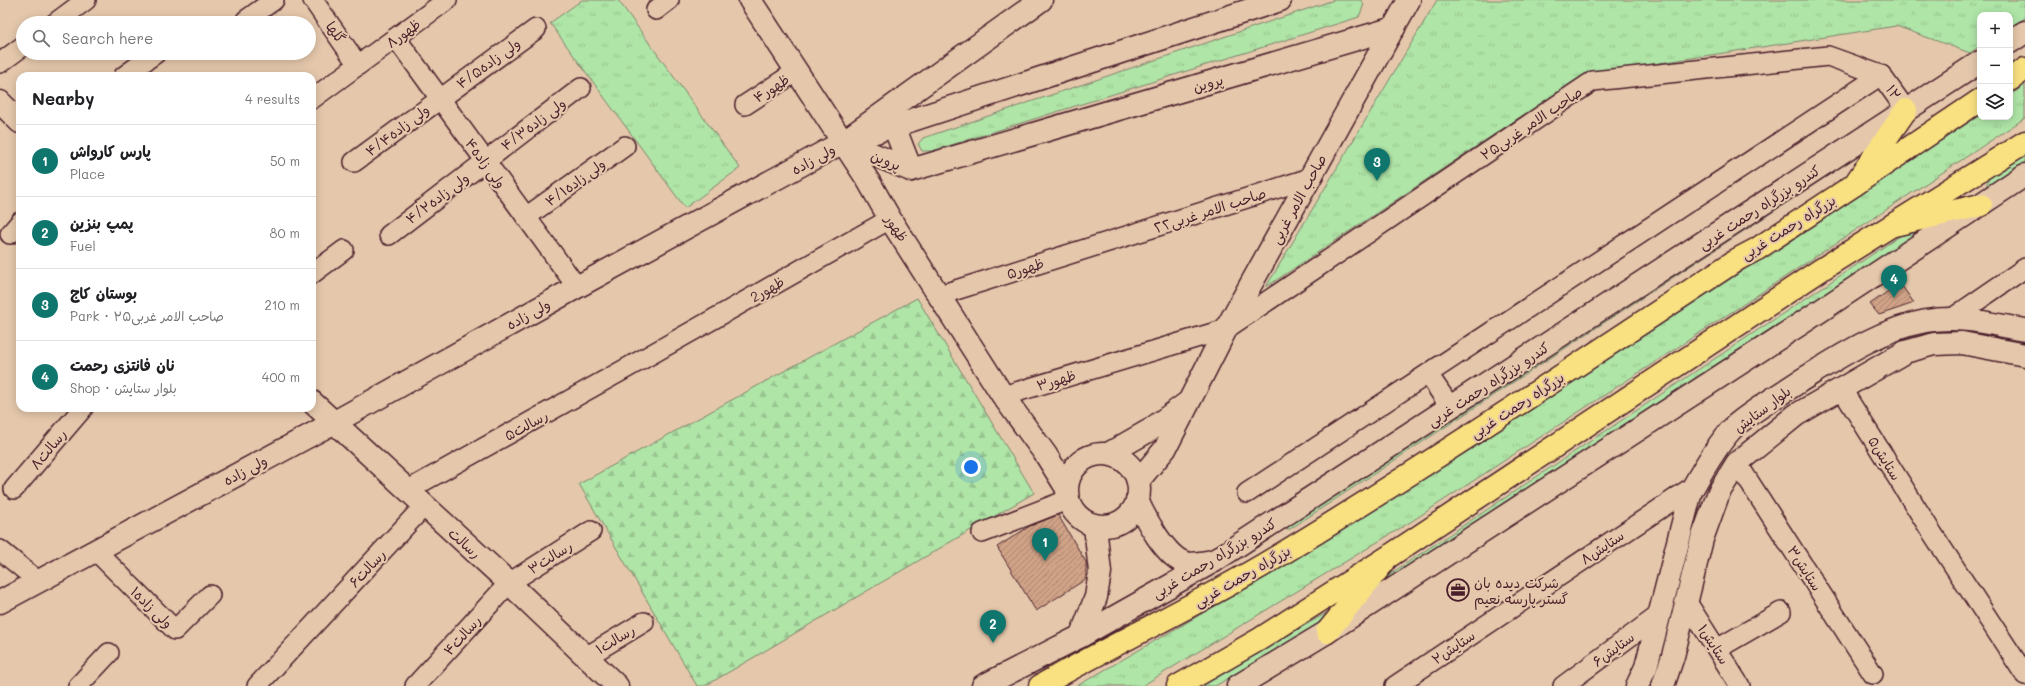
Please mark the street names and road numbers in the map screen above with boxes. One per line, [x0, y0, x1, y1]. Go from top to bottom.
street label: ظهور۸ [382, 14, 425, 53]
street label: گلها [322, 17, 350, 47]
street label: ولی زاده۴/۵ [452, 33, 524, 93]
street label: ظهور۴ [749, 69, 793, 107]
street label: پروین [1191, 70, 1226, 97]
street label: ۱۲ [1882, 81, 1906, 103]
street label: صاحب الامر غربی۲۵ [1476, 82, 1586, 164]
street label: ولی زاده۴/۳ [497, 93, 569, 155]
street label: ولی زاده۴/۴ [361, 100, 433, 160]
street label: ولی زاده۴ [461, 134, 511, 192]
street label: ولی زاده [788, 139, 838, 179]
street label: پروین [868, 145, 904, 175]
street label: صاحب الامر غربی [1266, 151, 1330, 247]
street label: ولی زاده۴/۱ [541, 154, 609, 210]
street label: کندرو بزرگراه رحمت غربی [1695, 161, 1823, 253]
street label: ولی زاده۴/۲ [402, 168, 472, 228]
street label: صاحب الامر غربی٢٢ [1152, 183, 1268, 237]
street label: بزرگراه رحمت غربی [1738, 191, 1838, 263]
street label: ظهور [880, 210, 913, 246]
street label: ظهور۵ [1004, 253, 1046, 284]
street label: 2ظهور [746, 272, 788, 307]
street label: ولی زاده [503, 294, 553, 334]
street label: کندرو بزرگراه رحمت غربی [1424, 338, 1552, 430]
street label: ظهور۳ [1034, 365, 1078, 396]
street label: بزرگراه رحمت غربی [1467, 368, 1567, 442]
street label: بلوار ستایش [1729, 381, 1795, 437]
street label: رسالت۵ [501, 405, 551, 445]
street label: رسالت۸ [25, 425, 71, 473]
street label: ستایش۵ [1864, 432, 1906, 484]
street label: ولی زاده [220, 451, 270, 489]
street label: کندرو بزرگراه رحمت غربی [1149, 514, 1279, 602]
street label: رسالت [445, 523, 485, 563]
street label: ستایش۸ [1576, 525, 1628, 569]
street label: رسالت۳ [524, 536, 576, 578]
street label: بزرگراه رحمت غربی [1191, 542, 1293, 610]
street label: ستایش۳ [1783, 542, 1827, 594]
street label: رسالت۶ [344, 545, 390, 591]
street label: ولی زاده۱ [127, 582, 177, 632]
street label: رسالت۴ [439, 611, 485, 659]
street label: رسالت۱ [592, 620, 638, 658]
street label: ستایش۱ [1694, 620, 1734, 668]
street label: ستایش۲ [1428, 626, 1478, 668]
street label: ستایش۶ [1588, 627, 1638, 671]

